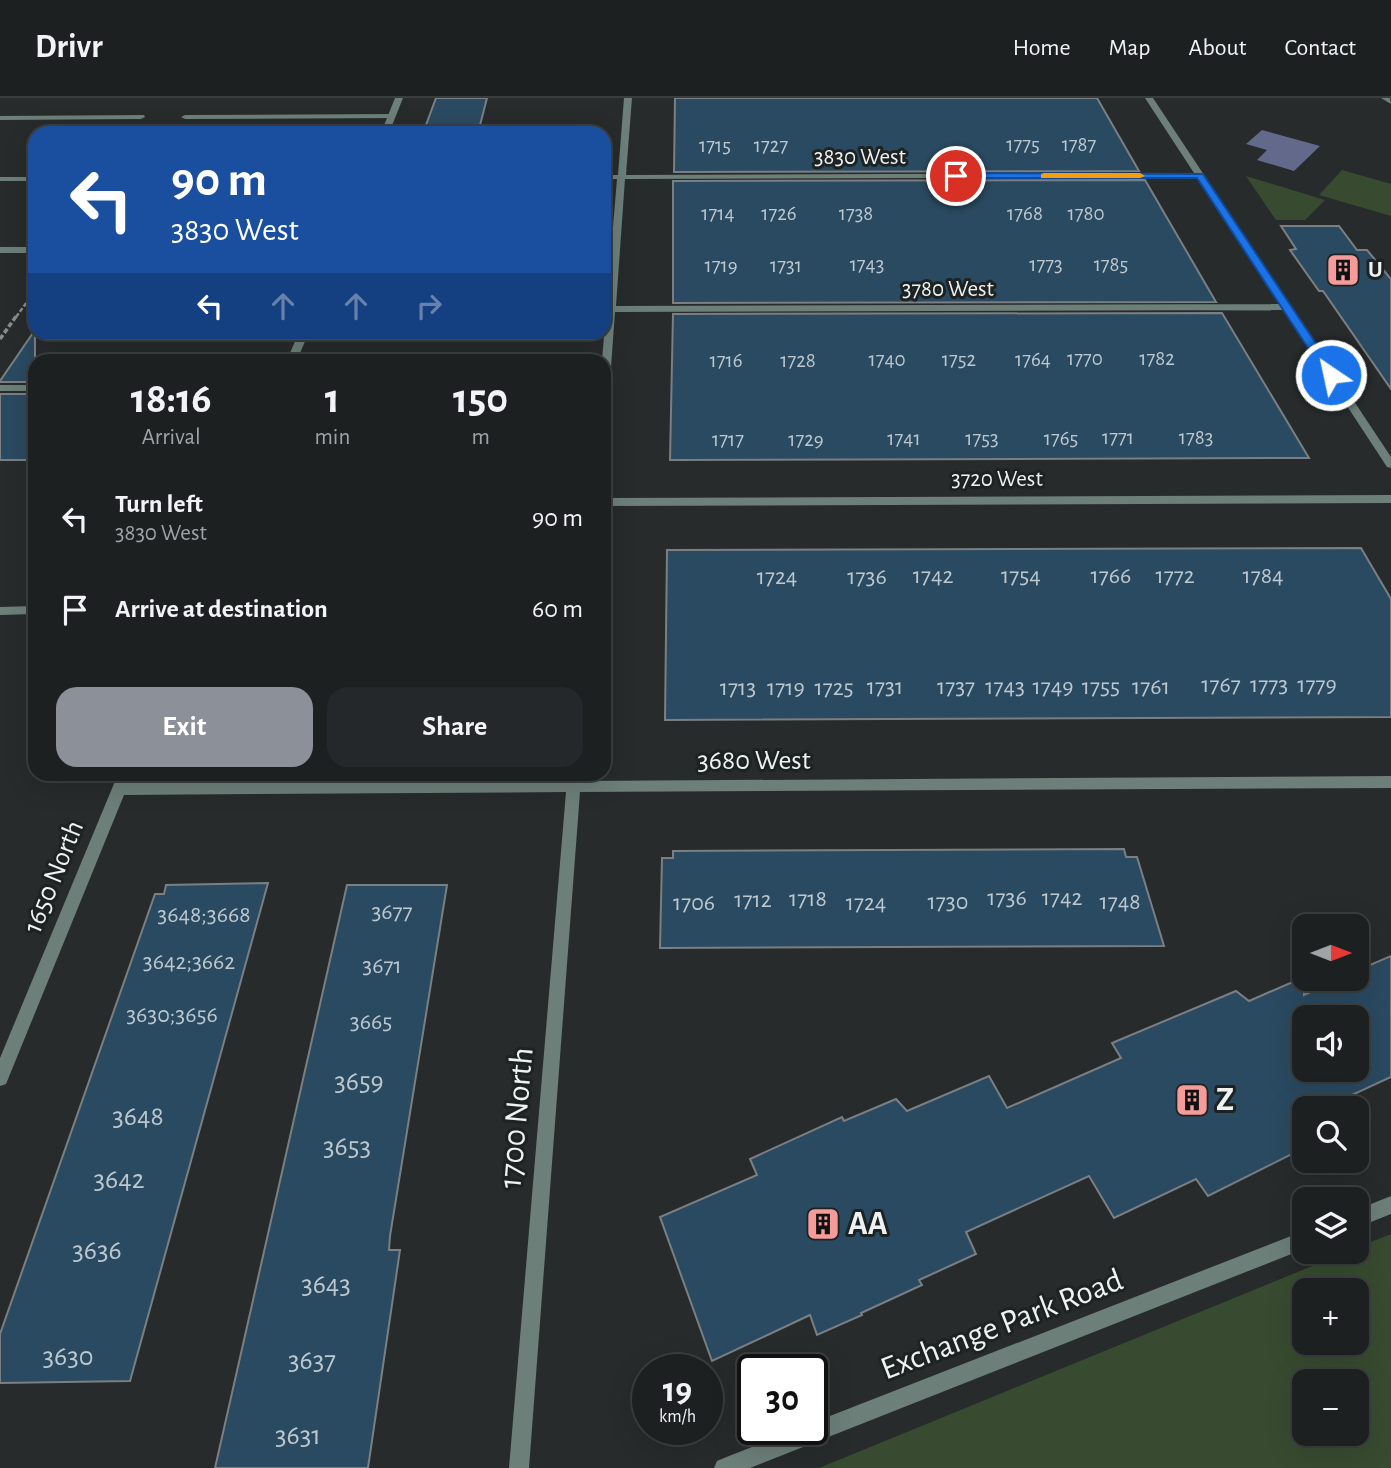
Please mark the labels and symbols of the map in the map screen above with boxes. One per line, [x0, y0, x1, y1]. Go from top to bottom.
house number: 1775 [1006, 134, 1040, 155]
house number: 1787 [1062, 134, 1097, 155]
house number: 1715 [699, 135, 731, 156]
house number: 1727 [754, 135, 788, 156]
street label: 3830 West [814, 146, 907, 169]
pin [926, 146, 986, 206]
house number: 1714 [701, 203, 735, 224]
house number: 1726 [761, 203, 797, 224]
house number: 1738 [839, 203, 873, 224]
house number: 1768 [1007, 203, 1043, 224]
house number: 1780 [1067, 203, 1105, 224]
building icon: U [1324, 251, 1362, 289]
house number: 1743 [850, 254, 884, 275]
house number: 1773 [1029, 254, 1063, 275]
house number: 1785 [1094, 254, 1128, 275]
house number: 1719 [704, 255, 738, 276]
house number: 1731 [770, 255, 802, 276]
place label: U [1368, 259, 1383, 282]
street label: 3780 West [902, 278, 995, 301]
position arrow [1294, 338, 1368, 412]
house number: 1770 [1067, 348, 1103, 369]
house number: 1782 [1139, 348, 1175, 369]
house number: 1740 [868, 349, 906, 370]
house number: 1752 [942, 349, 976, 370]
house number: 1764 [1015, 349, 1051, 370]
house number: 1716 [709, 350, 743, 371]
house number: 1728 [780, 350, 816, 371]
house number: 1771 [1102, 427, 1134, 448]
house number: 1783 [1179, 427, 1213, 448]
house number: 1741 [887, 428, 921, 449]
house number: 1753 [965, 428, 999, 449]
house number: 1765 [1044, 428, 1078, 449]
house number: 1717 [712, 429, 744, 450]
house number: 1729 [788, 429, 824, 450]
street label: 3720 West [951, 468, 1043, 491]
house number: 1742 [913, 564, 953, 588]
house number: 1754 [1001, 564, 1041, 588]
house number: 1766 [1091, 564, 1131, 588]
house number: 1772 [1155, 564, 1195, 588]
house number: 1784 [1242, 564, 1284, 588]
house number: 1724 [757, 565, 797, 589]
house number: 1736 [847, 565, 887, 589]
house number: 1767 [1201, 673, 1241, 697]
house number: 1773 [1250, 673, 1288, 697]
house number: 1779 [1297, 673, 1337, 697]
house number: 1731 [867, 675, 903, 699]
house number: 1737 [937, 675, 975, 699]
house number: 1743 [985, 675, 1025, 699]
house number: 1749 [1032, 675, 1074, 699]
house number: 1755 [1082, 675, 1120, 699]
house number: 1761 [1132, 675, 1170, 699]
house number: 1713 [720, 676, 756, 700]
house number: 1719 [767, 676, 805, 700]
house number: 1725 [814, 676, 854, 700]
street label: 3680 West [697, 747, 811, 775]
street label: 1650 North [19, 817, 89, 937]
house number: 1736 [987, 886, 1027, 910]
house number: 1742 [1042, 886, 1082, 910]
house number: 1718 [789, 887, 827, 911]
house number: 1712 [734, 888, 772, 912]
house number: 1730 [928, 890, 968, 914]
house number: 1748 [1099, 890, 1141, 914]
house number: 1706 [673, 891, 715, 915]
house number: 1724 [846, 891, 886, 915]
house number: 3677 [371, 900, 413, 924]
house number: 3648;3668 [157, 903, 251, 927]
north arrow [1292, 914, 1368, 990]
house number: 3642;3662 [143, 950, 235, 974]
house number: 3671 [362, 954, 402, 978]
house number: 3630;3656 [126, 1003, 218, 1027]
house number: 3665 [350, 1010, 392, 1034]
street label: 1700 North [494, 1046, 540, 1190]
house number: 3659 [334, 1068, 384, 1096]
building icon: Z [1173, 1081, 1211, 1119]
place label: Z [1216, 1084, 1234, 1117]
house number: 3648 [112, 1103, 164, 1131]
house number: 3653 [323, 1133, 371, 1161]
house number: 3642 [94, 1166, 144, 1194]
building icon: AA [804, 1205, 842, 1243]
place label: AA [848, 1208, 888, 1241]
house number: 3636 [72, 1237, 122, 1265]
street label: Exchange Park Road [876, 1264, 1128, 1386]
house number: 3643 [301, 1271, 351, 1299]
house number: 3630 [42, 1343, 94, 1371]
house number: 3637 [288, 1347, 336, 1375]
speed limit sign: 30 [737, 1354, 828, 1445]
house number: 3631 [275, 1422, 321, 1450]

